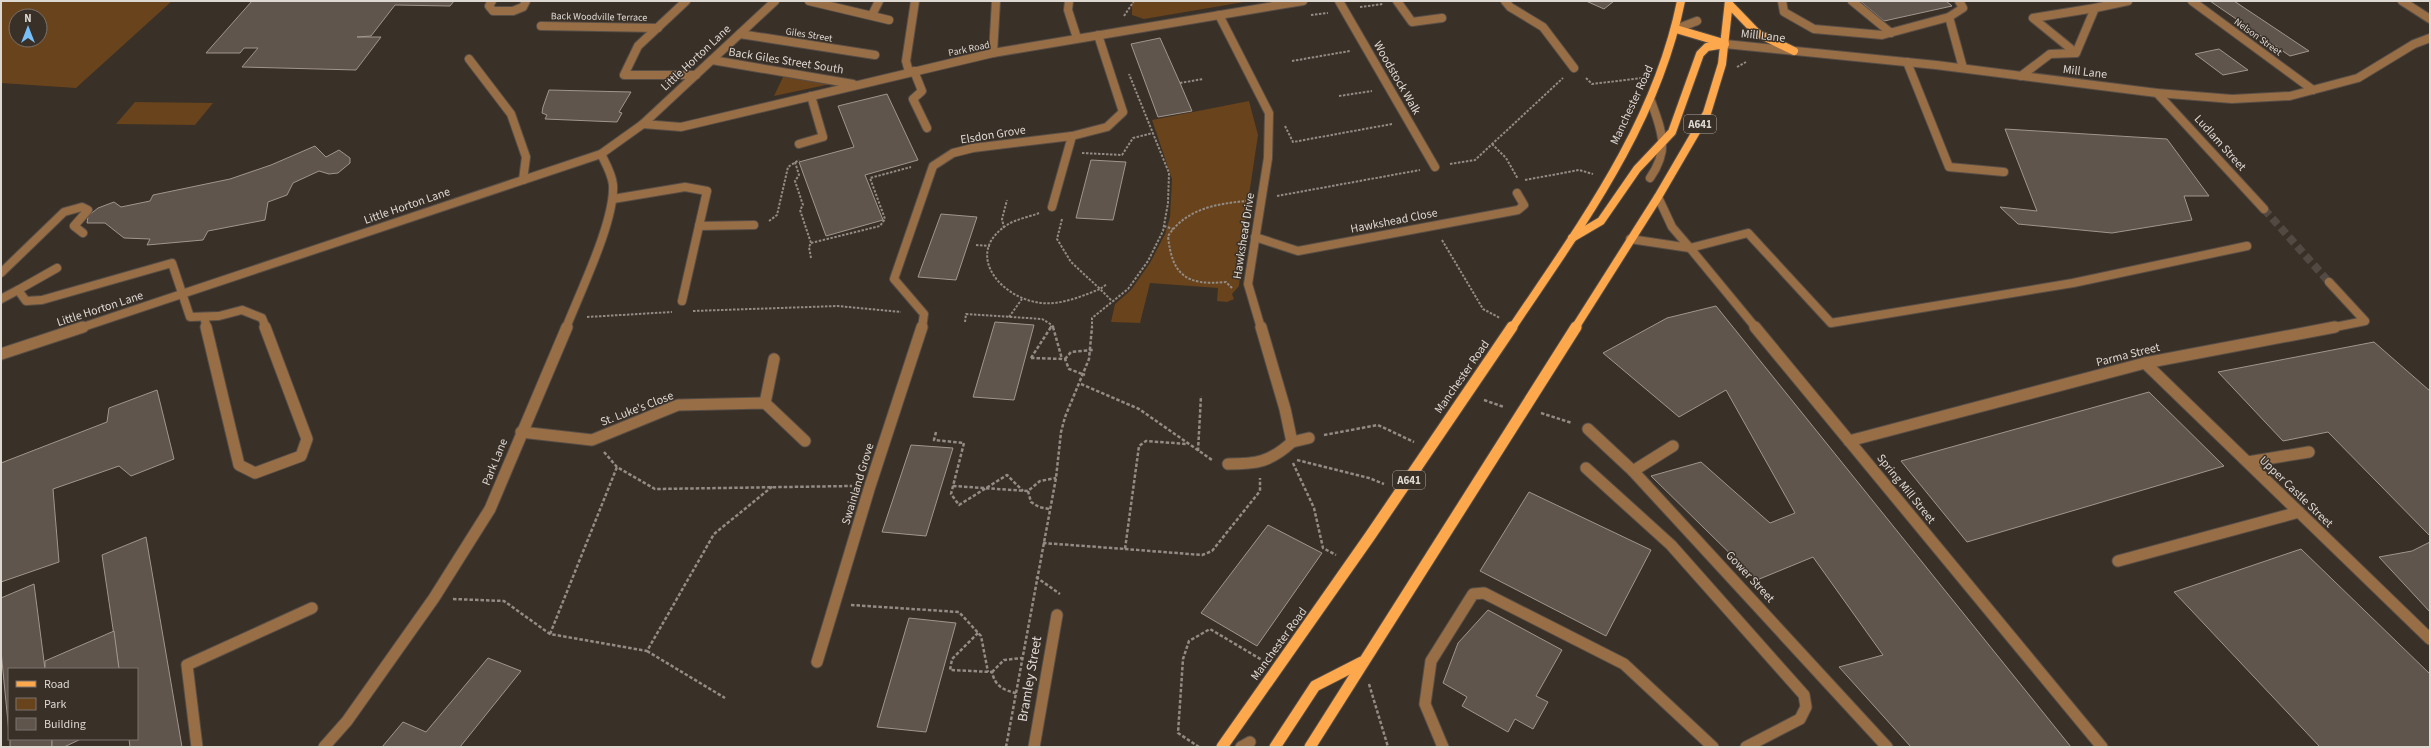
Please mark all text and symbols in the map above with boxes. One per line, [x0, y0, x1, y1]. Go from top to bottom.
north arrow [8, 8, 48, 48]
street label: Back Woodville Terrace [551, 9, 647, 25]
text: N [24, 11, 32, 26]
street label: Nelson Street [2231, 15, 2285, 60]
street label: Little Horton Lane [657, 21, 735, 95]
street label: Giles Street [785, 24, 834, 46]
street label: Mill Lane [1740, 25, 1786, 47]
street label: Park Road [947, 38, 991, 60]
street label: Woodstock Walk [1369, 38, 1425, 118]
street label: Back Giles Street South [727, 44, 845, 78]
street label: Mill Lane [2062, 61, 2108, 83]
street label: Manchester Road [1606, 62, 1658, 148]
street label: Ludlam Street [2190, 111, 2250, 175]
road number: A641 [1684, 115, 1716, 133]
street label: Elsdon Grove [959, 121, 1027, 149]
street label: Little Horton Lane [362, 183, 453, 229]
street label: Hawkshead Drive [1229, 192, 1259, 280]
street label: Hawkshead Close [1349, 204, 1439, 238]
street label: Little Horton Lane [54, 287, 146, 331]
street label: Manchester Road [1430, 337, 1494, 417]
street label: Parma Street [2094, 339, 2162, 371]
street label: St. Luke's Close [598, 387, 676, 431]
street label: Park Lane [478, 436, 512, 488]
street label: Swainland Grove [837, 441, 879, 527]
street label: Spring Mill Street [1873, 450, 1939, 528]
street label: Upper Castle Street [2255, 452, 2337, 532]
road number: A641 [1393, 471, 1425, 489]
street label: Gower Street [1722, 547, 1778, 607]
street label: Manchester Road [1247, 604, 1311, 684]
street label: Bramley Street [1013, 634, 1047, 723]
legend [8, 668, 138, 740]
text: Road [44, 676, 70, 693]
text: Park [44, 696, 66, 713]
text: Building [44, 716, 86, 733]

